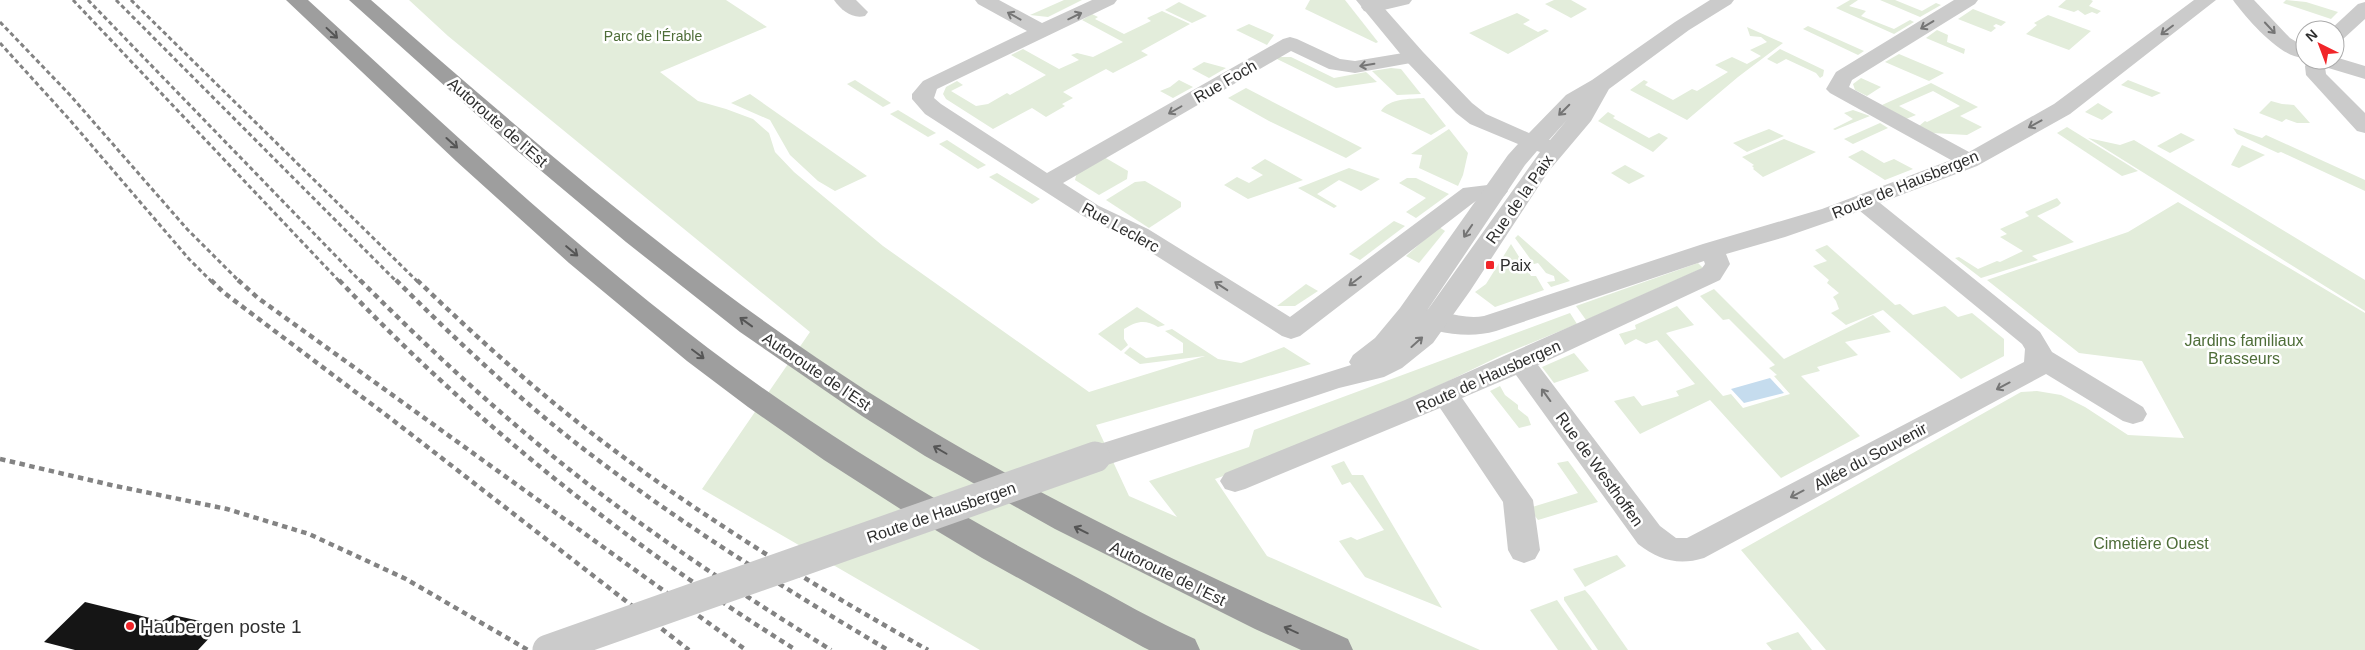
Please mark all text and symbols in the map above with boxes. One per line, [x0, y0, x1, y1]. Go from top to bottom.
one-way arrow [1007, 11, 1022, 20]
one-way arrow [1067, 11, 1082, 20]
north arrow [2295, 20, 2345, 70]
one-way arrow [1920, 21, 1934, 31]
one-way arrow [2264, 22, 2276, 34]
one-way arrow [2161, 24, 2174, 35]
text: N [2302, 26, 2320, 45]
one-way arrow [325, 27, 338, 39]
park label: Parc de l'Érable [604, 28, 702, 44]
street label: Rue Foch [1191, 57, 1260, 106]
one-way arrow [1359, 60, 1375, 70]
street label: Autoroute de l’Est [444, 75, 551, 171]
one-way arrow [1558, 104, 1570, 116]
one-way arrow [1168, 105, 1183, 115]
one-way arrow [2028, 120, 2043, 129]
one-way arrow [445, 137, 458, 149]
street label: Route de Hausbergen [1829, 147, 1981, 222]
street label: Rue de la Paix [1483, 152, 1556, 247]
street label: Rue Leclerc [1079, 199, 1162, 256]
one-way arrow [1463, 224, 1474, 238]
one-way arrow [566, 246, 579, 257]
place label: Paix [1500, 257, 1531, 274]
marker: Paix [1484, 259, 1496, 271]
one-way arrow [1348, 276, 1362, 286]
one-way arrow [1215, 281, 1229, 291]
one-way arrow [739, 317, 753, 327]
street label: Autoroute de l’Est [760, 329, 874, 414]
park label: Jardins familiaux Brasseurs [2184, 332, 2304, 367]
one-way arrow [1410, 336, 1423, 348]
street label: Route de Hausbergen [1413, 337, 1563, 416]
one-way arrow [691, 349, 705, 359]
one-way arrow [1996, 382, 2011, 391]
one-way arrow [1540, 389, 1551, 402]
street label: Rue de Westhoffen [1553, 409, 1647, 529]
street label: Allée du Souvenir [1811, 419, 1930, 493]
one-way arrow [933, 445, 947, 455]
street label: Route de Hausbergen [864, 479, 1018, 546]
one-way arrow [1790, 490, 1805, 499]
one-way arrow [1074, 525, 1089, 535]
park label: Cimetière Ouest [2093, 535, 2209, 552]
street label: Autoroute de l’Est [1107, 538, 1229, 609]
place label: Haubergen poste 1 [140, 616, 302, 637]
marker: Haubergen poste 1 [124, 620, 136, 632]
one-way arrow [1284, 625, 1299, 635]

